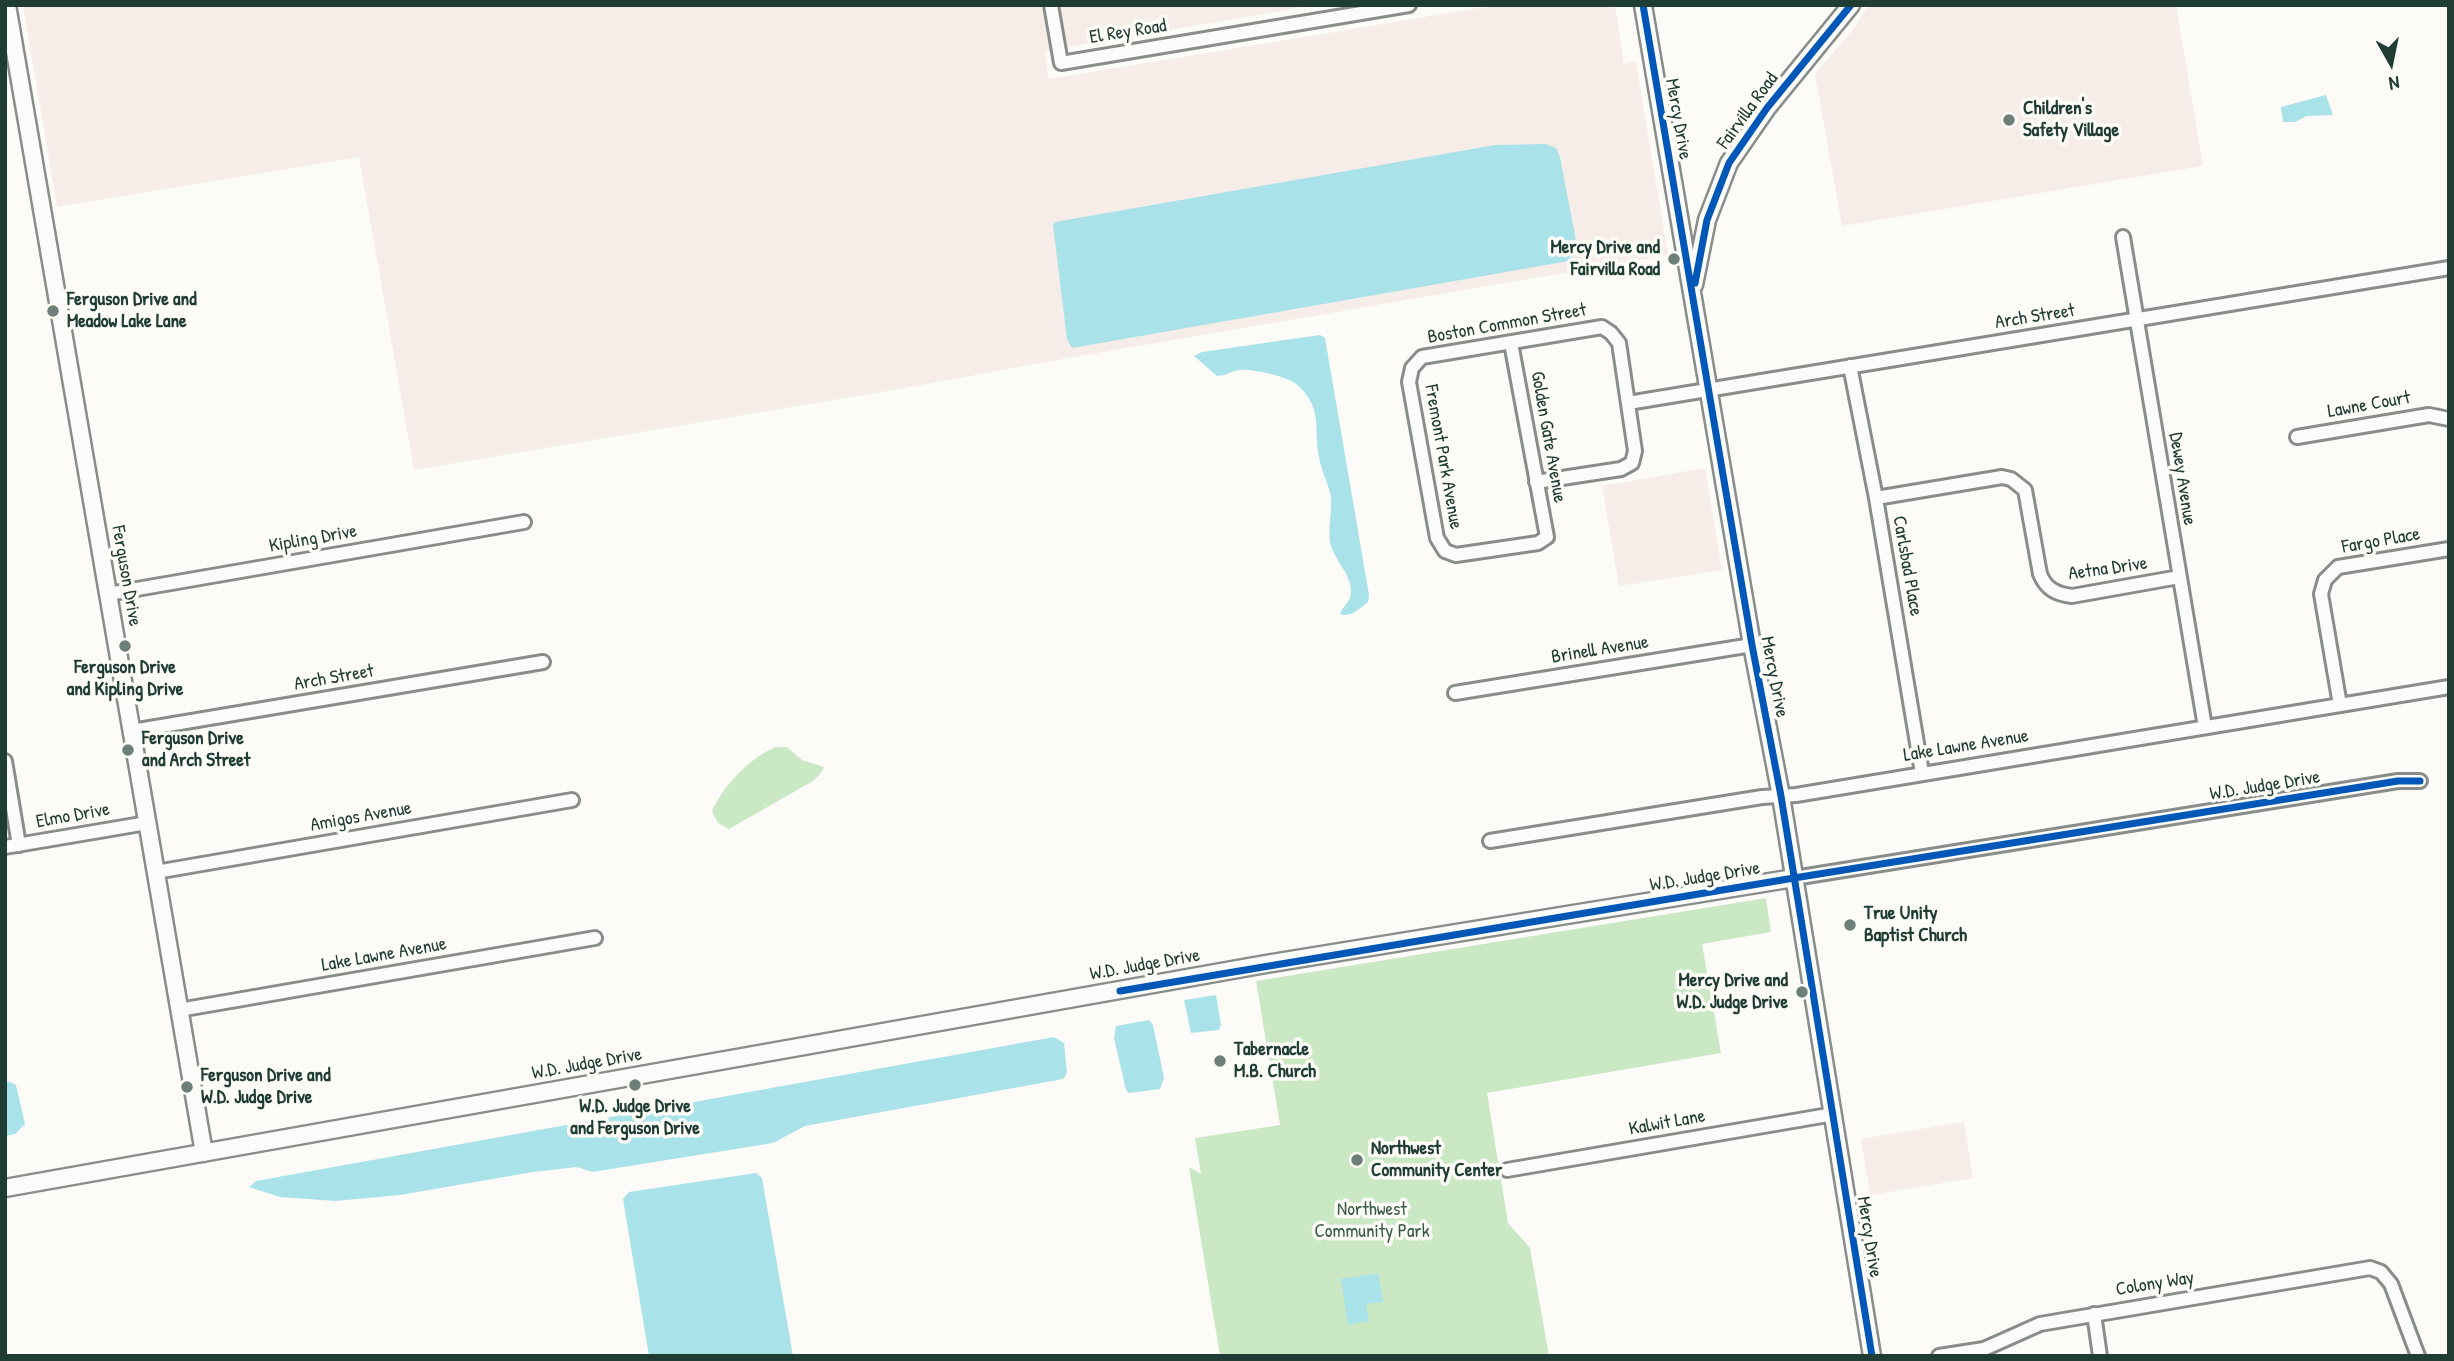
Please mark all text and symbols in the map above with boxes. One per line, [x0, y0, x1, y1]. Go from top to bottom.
street label: El Rey Road [1088, 15, 1168, 49]
north arrow [2356, 28, 2426, 98]
street label: Fairvilla Road [1713, 68, 1783, 154]
text: N [2387, 70, 2401, 97]
street label: Mercy Drive [1660, 77, 1696, 161]
place label: Children's Safety Village [2023, 98, 2119, 142]
marker: Children's Safety Village [2001, 112, 2017, 128]
place label: Mercy Drive and Fairvilla Road [1550, 237, 1660, 281]
marker: Mercy Drive and Fairvilla Road [1666, 251, 1682, 267]
place label: Ferguson Drive and Meadow Lake Lane [67, 289, 197, 333]
street label: Boston Common Street [1426, 299, 1588, 349]
street label: Arch Street [1993, 299, 2077, 335]
marker: Ferguson Drive and Meadow Lake Lane [45, 303, 61, 319]
street label: Golden Gate Avenue [1525, 370, 1571, 504]
street label: Fremont Park Avenue [1419, 383, 1467, 531]
street label: Lawne Court [2326, 387, 2412, 423]
street label: Dewey Avenue [2163, 431, 2201, 527]
street label: Carlsbad Place [1887, 514, 1927, 618]
street label: Kipling Drive [267, 520, 359, 558]
street label: Fargo Place [2340, 523, 2422, 559]
street label: Ferguson Drive [106, 524, 146, 628]
street label: Aetna Drive [2067, 552, 2149, 586]
street label: Brinell Avenue [1550, 631, 1650, 669]
street label: Mercy Drive [1755, 635, 1793, 719]
marker: Ferguson Drive and Kipling Drive [117, 638, 133, 654]
place label: Ferguson Drive and Kipling Drive [67, 657, 183, 701]
street label: Arch Street [292, 660, 376, 696]
street label: Lake Lawne Avenue [1902, 725, 2030, 767]
place label: Ferguson Drive and Arch Street [142, 728, 250, 772]
marker: Ferguson Drive and Arch Street [120, 742, 136, 758]
street label: W.D. Judge Drive [2208, 766, 2322, 806]
street label: Amigos Avenue [309, 797, 413, 837]
street label: Elmo Drive [35, 798, 111, 834]
street label: W.D. Judge Drive [1648, 857, 1762, 897]
place label: True Unity Baptist Church [1864, 903, 1967, 947]
marker: True Unity Baptist Church [1842, 917, 1858, 933]
street label: Lake Lawne Avenue [320, 933, 448, 977]
street label: W.D. Judge Drive [1088, 944, 1202, 986]
place label: Mercy Drive and W.D. Judge Drive [1677, 970, 1788, 1014]
marker: Mercy Drive and W.D. Judge Drive [1794, 984, 1810, 1000]
place label: Tabernacle M.B. Church [1234, 1039, 1316, 1083]
street label: W.D. Judge Drive [530, 1043, 644, 1085]
marker: Tabernacle M.B. Church [1212, 1053, 1228, 1069]
place label: Ferguson Drive and W.D. Judge Drive [201, 1065, 331, 1109]
marker: W.D. Judge Drive and Ferguson Drive [627, 1077, 643, 1093]
marker: Ferguson Drive and W.D. Judge Drive [179, 1079, 195, 1095]
place label: W.D. Judge Drive and Ferguson Drive [570, 1096, 700, 1140]
street label: Kalwit Lane [1627, 1105, 1707, 1141]
place label: Northwest Community Center [1371, 1138, 1502, 1182]
marker: Northwest Community Center [1349, 1152, 1365, 1168]
street label: Mercy Drive [1851, 1195, 1887, 1279]
park label: Northwest Community Park [1314, 1199, 1430, 1243]
street label: Colony Way [2114, 1267, 2196, 1301]

